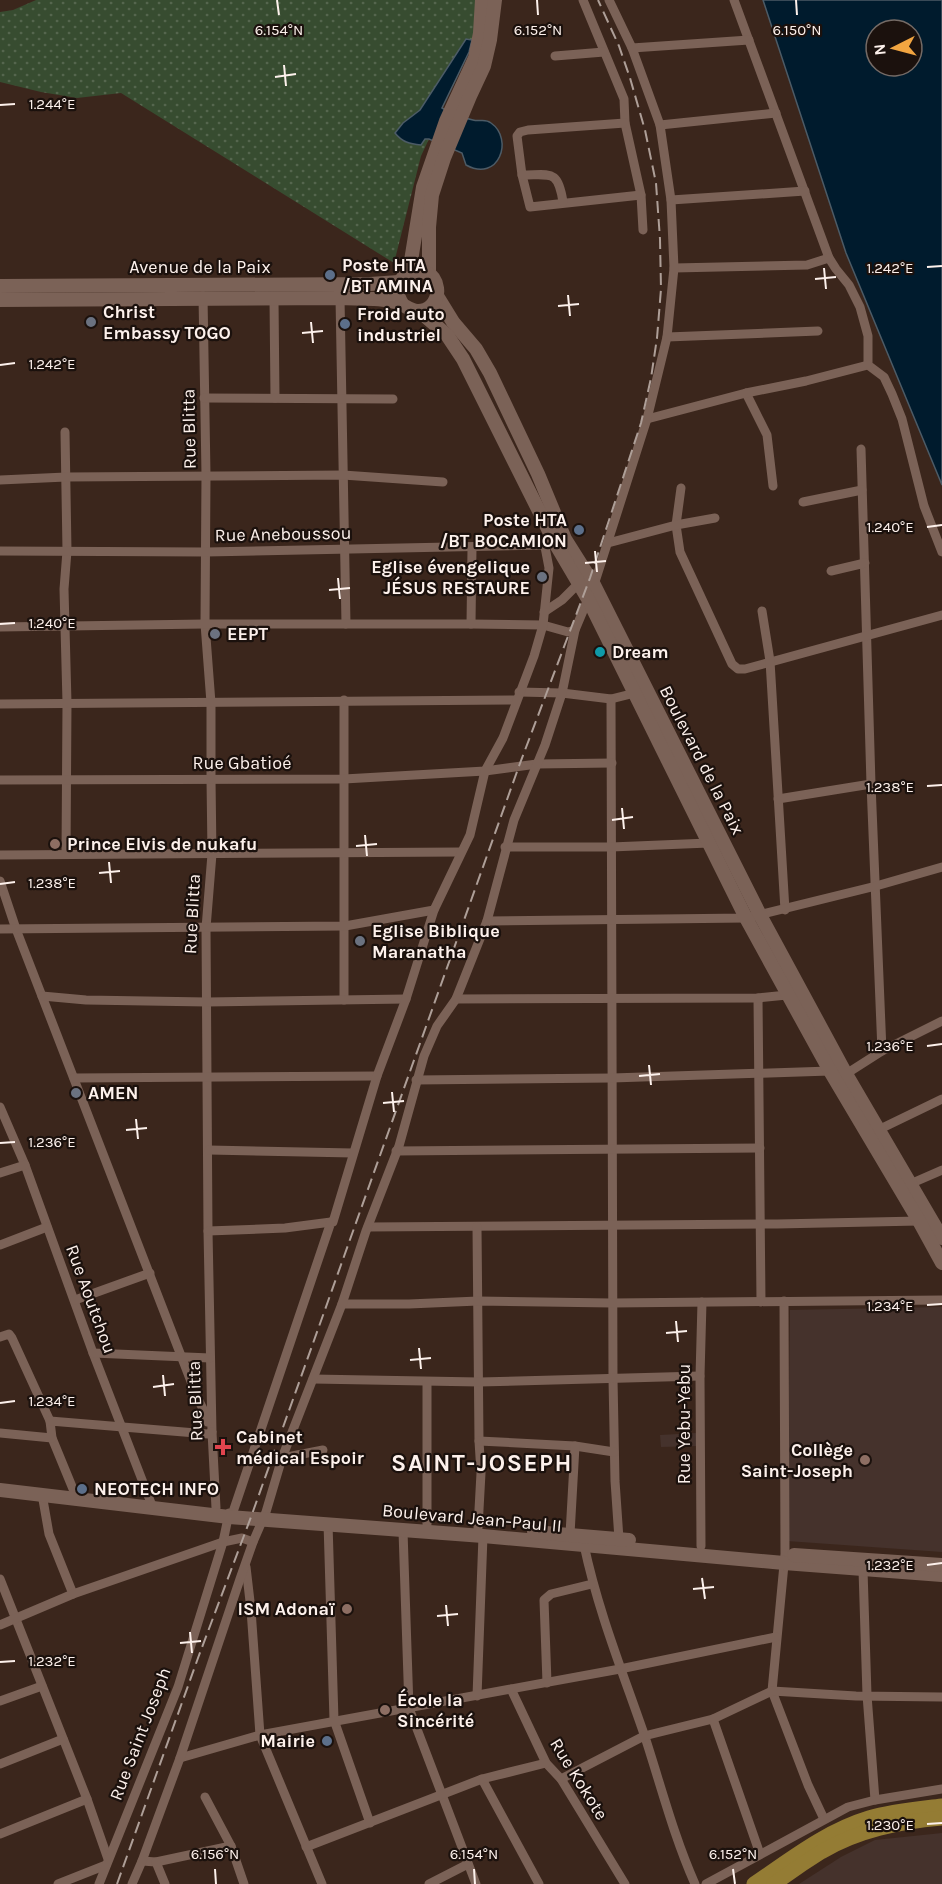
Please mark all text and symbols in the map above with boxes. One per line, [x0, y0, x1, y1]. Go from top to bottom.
north arrow [864, 18, 924, 78]
text: 6.154°N [255, 21, 303, 39]
text: 6.152°N [514, 21, 562, 39]
text: 6.150°N [773, 21, 821, 39]
text: N [870, 43, 890, 56]
text: 1.244°E [29, 95, 75, 113]
place label: Poste HTA /BT AMINA [342, 254, 433, 297]
street label: Avenue de la Paix [129, 256, 271, 278]
text: 1.242°E [867, 259, 913, 277]
marker: Poste HTA /BT AMINA [323, 268, 337, 282]
place label: Christ Embassy TOGO [103, 301, 231, 344]
place label: Froid auto industriel [357, 303, 445, 346]
marker: Christ Embassy TOGO [84, 315, 98, 329]
marker: Froid auto industriel [338, 317, 352, 331]
text: 1.242°E [29, 355, 75, 373]
street label: Rue Blitta [177, 389, 201, 469]
place label: Poste HTA /BT BOCAMION [440, 509, 567, 552]
text: 1.240°E [866, 518, 914, 536]
street label: Rue Aneboussou [214, 522, 352, 546]
marker: Poste HTA /BT BOCAMION [572, 523, 586, 537]
place label: Eglise évengelique JÉSUS RESTAURE [371, 556, 530, 599]
marker: Eglise évengelique JÉSUS RESTAURE [535, 570, 549, 584]
text: 1.240°E [28, 614, 76, 632]
place label: EEPT [227, 623, 269, 645]
marker: EEPT [208, 627, 222, 641]
place label: Dream [612, 641, 669, 663]
marker: Dream [593, 645, 607, 659]
street label: Boulevard de la Paix [655, 682, 749, 838]
street label: Rue Gbatioé [193, 752, 291, 774]
text: 1.238°E [866, 778, 914, 796]
place label: Prince Elvis de nukafu [67, 833, 257, 855]
marker: Prince Elvis de nukafu [48, 837, 62, 851]
street label: Rue Blitta [179, 873, 205, 955]
text: 1.238°E [28, 874, 76, 892]
place label: Eglise Biblique Maranatha [372, 920, 500, 963]
marker: Eglise Biblique Maranatha [353, 934, 367, 948]
text: 1.236°E [866, 1037, 914, 1055]
place label: AMEN [88, 1082, 138, 1104]
marker: AMEN [69, 1086, 83, 1100]
text: 1.236°E [28, 1133, 76, 1151]
street label: Rue Aoutchou [61, 1242, 121, 1356]
text: 1.234°E [866, 1297, 914, 1315]
street label: Rue Blitta [183, 1360, 207, 1442]
street label: Rue Yebu-Yebu [673, 1364, 695, 1484]
text: 1.234°E [28, 1392, 76, 1410]
place label: Cabinet médical Espoir [236, 1426, 364, 1469]
marker: Cabinet médical Espoir [214, 1438, 232, 1456]
place label: Collège Saint-Joseph [741, 1439, 853, 1482]
district label: SAINT-JOSEPH [391, 1449, 573, 1477]
marker: Collège Saint-Joseph [858, 1453, 872, 1467]
place label: NEOTECH INFO [94, 1478, 219, 1500]
marker: NEOTECH INFO [75, 1482, 89, 1496]
street label: Boulevard Jean-Paul II [381, 1499, 563, 1537]
text: 1.232°E [866, 1556, 914, 1574]
place label: ISM Adonaï [238, 1598, 335, 1620]
marker: ISM Adonaï [340, 1602, 354, 1616]
text: 1.232°E [28, 1652, 76, 1670]
street label: Rue Saint Joseph [105, 1664, 175, 1804]
place label: École la Sincérité [397, 1688, 474, 1732]
marker: École la Sincérité [378, 1703, 392, 1717]
place label: Mairie [260, 1730, 315, 1752]
marker: Mairie [320, 1734, 334, 1748]
street label: Rue Kokote [545, 1734, 613, 1824]
text: 1.230°E [866, 1816, 914, 1834]
text: 6.156°N [191, 1845, 239, 1863]
text: 6.154°N [450, 1845, 498, 1863]
text: 6.152°N [709, 1845, 757, 1863]

